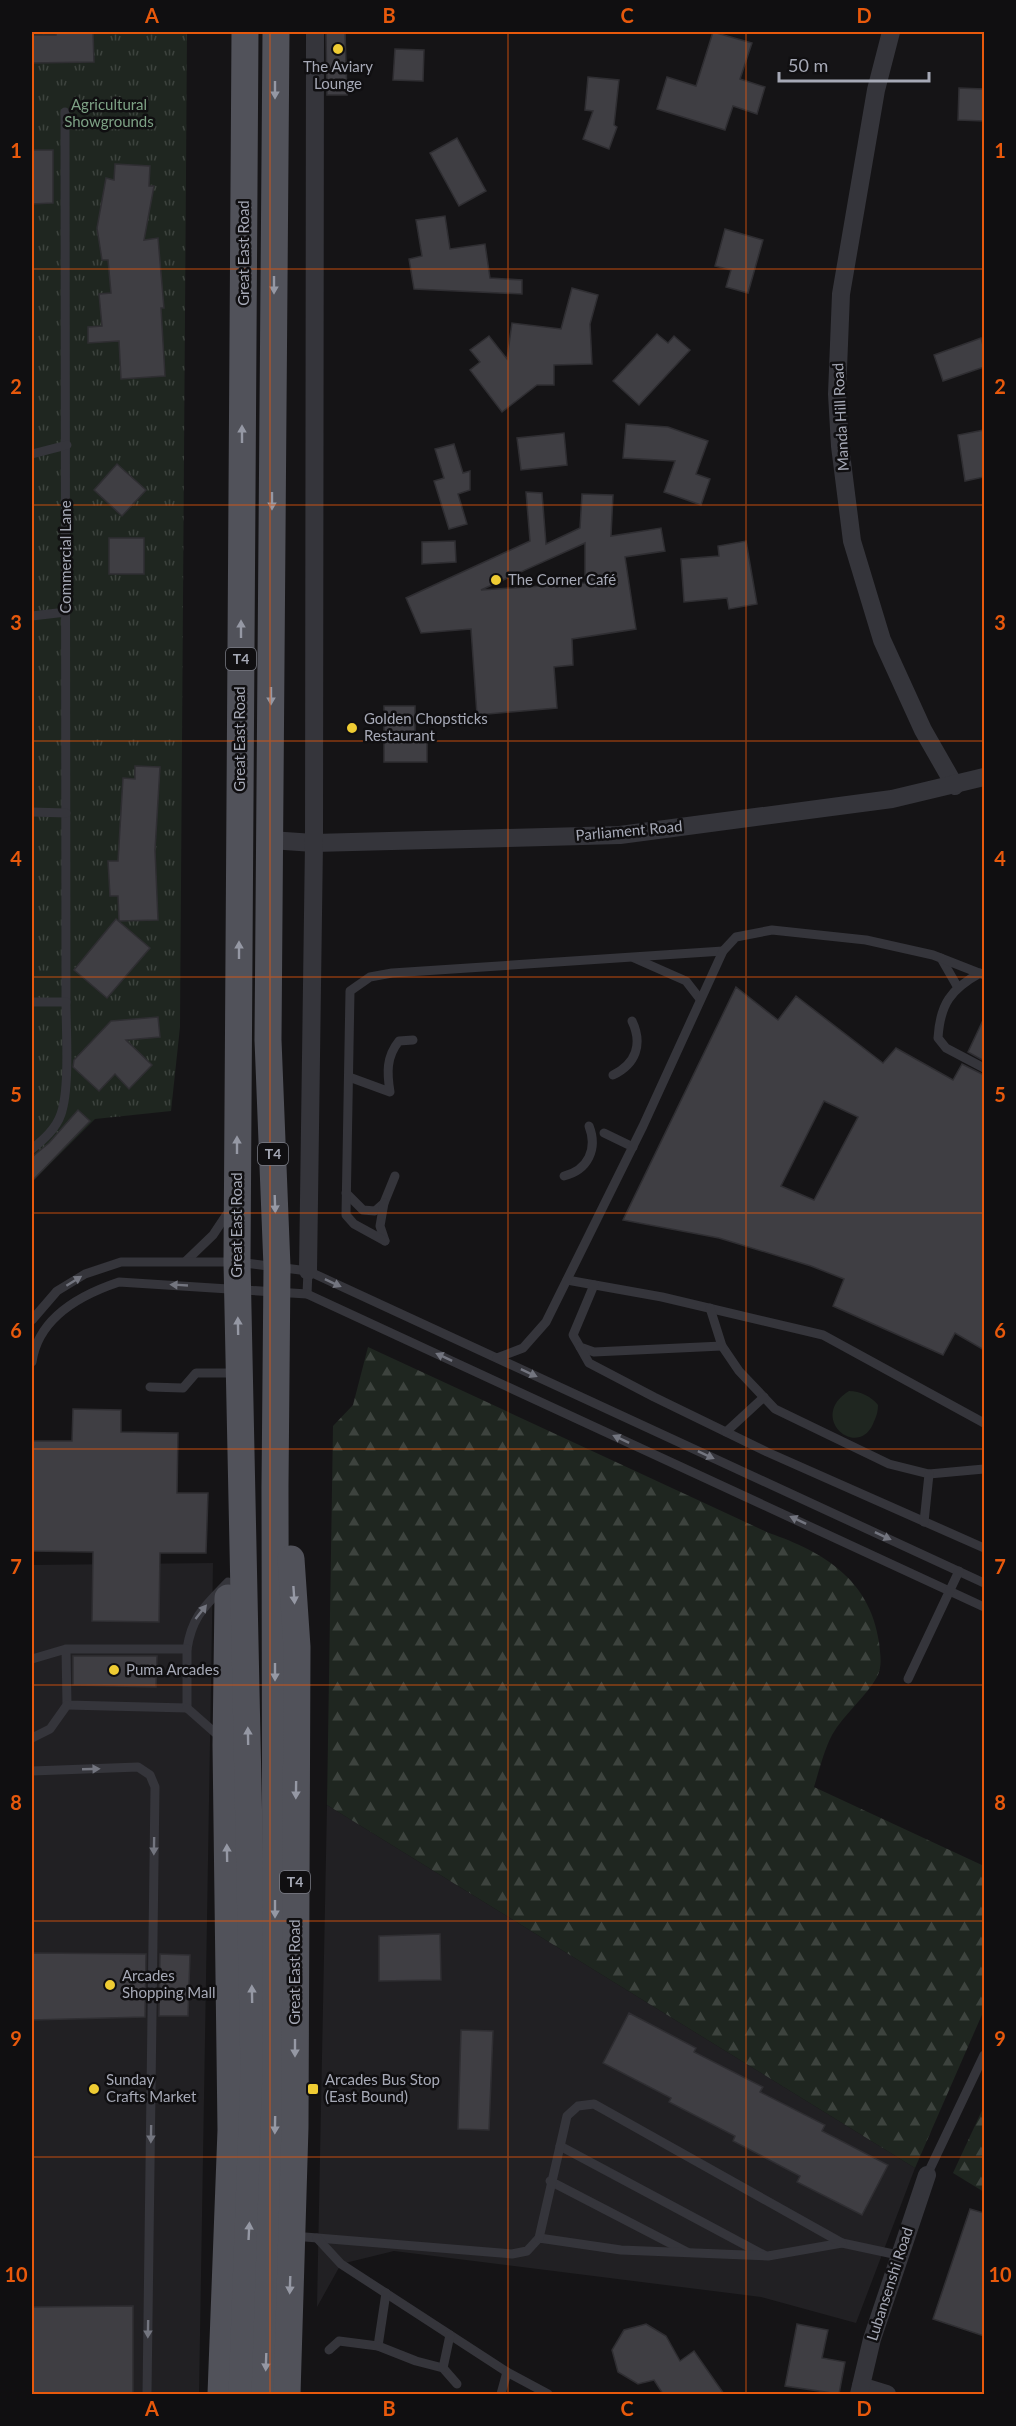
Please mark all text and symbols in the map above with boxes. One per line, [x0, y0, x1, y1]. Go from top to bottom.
text: A [144, 3, 159, 27]
text: B [382, 3, 396, 27]
text: C [620, 3, 634, 27]
text: D [856, 3, 872, 27]
marker: The Aviary Lounge [331, 42, 345, 56]
scale bar [779, 45, 929, 83]
text: 50 m [788, 54, 828, 76]
place label: The Aviary Lounge [303, 57, 373, 92]
one-way arrow [270, 80, 280, 99]
park label: Agricultural Showgrounds [64, 95, 154, 130]
text: 1 [10, 138, 22, 162]
text: 1 [994, 138, 1006, 162]
street label: Great East Road [234, 200, 252, 306]
one-way arrow [269, 275, 279, 294]
street label: Manda Hill Road [828, 362, 852, 472]
text: 2 [10, 374, 22, 398]
text: 2 [994, 374, 1006, 398]
one-way arrow [238, 424, 247, 443]
one-way arrow [267, 491, 277, 510]
street label: Commercial Lane [56, 500, 74, 614]
place label: The Corner Café [508, 570, 616, 588]
marker: The Corner Café [489, 573, 503, 587]
text: 3 [10, 610, 22, 634]
text: 3 [994, 610, 1006, 634]
one-way arrow [236, 619, 246, 638]
road number: T4 [226, 648, 256, 670]
street label: Great East Road [230, 686, 248, 792]
one-way arrow [266, 686, 276, 705]
place label: Golden Chopsticks Restaurant [364, 709, 488, 744]
marker: Golden Chopsticks Restaurant [345, 721, 359, 735]
street label: Parliament Road [575, 816, 683, 844]
text: 4 [10, 846, 22, 870]
text: 4 [994, 846, 1006, 870]
one-way arrow [234, 940, 244, 959]
text: 5 [10, 1082, 22, 1106]
text: 5 [994, 1082, 1006, 1106]
one-way arrow [232, 1135, 242, 1154]
road number: T4 [258, 1143, 288, 1165]
street label: Great East Road [227, 1172, 245, 1278]
one-way arrow [270, 1194, 279, 1213]
one-way arrow [65, 1275, 82, 1286]
one-way arrow [324, 1278, 341, 1287]
one-way arrow [169, 1280, 188, 1289]
one-way arrow [233, 1316, 243, 1335]
text: 6 [10, 1318, 22, 1342]
text: 6 [994, 1318, 1006, 1342]
one-way arrow [436, 1352, 453, 1361]
one-way arrow [521, 1368, 539, 1378]
one-way arrow [613, 1434, 630, 1443]
one-way arrow [698, 1450, 715, 1459]
one-way arrow [789, 1515, 807, 1525]
one-way arrow [875, 1532, 892, 1541]
text: 7 [10, 1554, 22, 1578]
text: 7 [994, 1554, 1006, 1578]
one-way arrow [289, 1586, 298, 1605]
one-way arrow [194, 1604, 207, 1620]
place label: Puma Arcades [126, 1660, 219, 1678]
one-way arrow [270, 1662, 280, 1681]
marker: Puma Arcades [107, 1663, 121, 1677]
one-way arrow [243, 1727, 253, 1746]
one-way arrow [81, 1764, 100, 1773]
one-way arrow [291, 1781, 301, 1800]
text: 8 [10, 1790, 22, 1814]
text: 8 [994, 1790, 1006, 1814]
one-way arrow [150, 1836, 159, 1855]
one-way arrow [223, 1844, 232, 1863]
road number: T4 [280, 1871, 310, 1893]
one-way arrow [270, 1899, 280, 1918]
street label: Great East Road [285, 1919, 303, 2025]
place label: Arcades Shopping Mall [122, 1966, 216, 2001]
marker: Arcades Shopping Mall [103, 1978, 117, 1992]
one-way arrow [247, 1985, 257, 2004]
text: 9 [10, 2026, 22, 2050]
text: 9 [994, 2026, 1006, 2050]
one-way arrow [290, 2039, 300, 2058]
place label: Sunday Crafts Market [106, 2070, 197, 2105]
place label: Arcades Bus Stop (East Bound) [325, 2070, 440, 2105]
marker: Sunday Crafts Market [87, 2082, 101, 2096]
marker: Arcades Bus Stop (East Bound) [306, 2082, 320, 2096]
one-way arrow [270, 2115, 280, 2134]
one-way arrow [146, 2124, 156, 2143]
one-way arrow [244, 2222, 253, 2241]
street label: Lubansenshi Road [862, 2225, 916, 2343]
text: 10 [4, 2262, 28, 2286]
text: 10 [988, 2262, 1012, 2286]
one-way arrow [286, 2276, 295, 2295]
one-way arrow [143, 2319, 153, 2338]
one-way arrow [261, 2352, 270, 2371]
text: A [144, 2396, 159, 2420]
text: B [382, 2396, 396, 2420]
text: C [620, 2396, 634, 2420]
text: D [856, 2396, 872, 2420]

